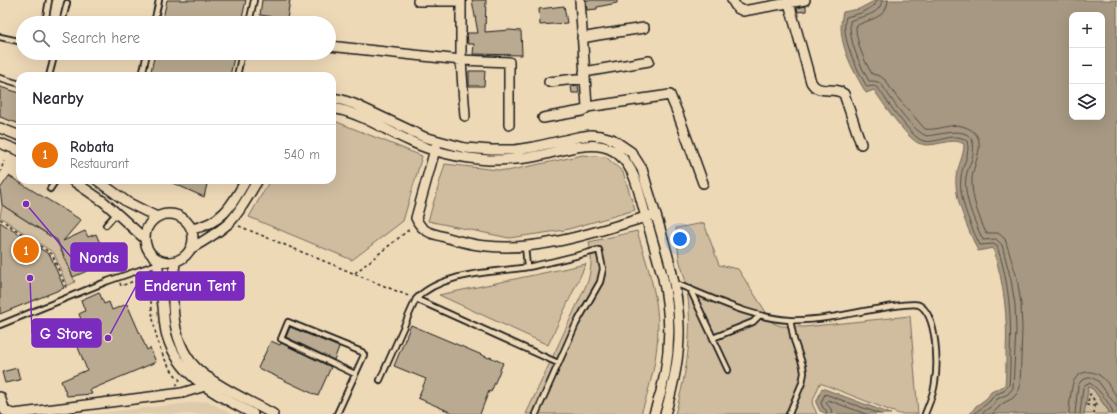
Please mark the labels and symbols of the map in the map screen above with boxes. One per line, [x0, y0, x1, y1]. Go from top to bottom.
your location [670, 229, 690, 249]
pin: 1 [13, 235, 39, 265]
callout: Nords [71, 243, 127, 271]
text: Nords [79, 249, 119, 267]
callout: Enderun Tent [136, 272, 244, 300]
text: Enderun Tent [144, 277, 237, 295]
callout: G Store [32, 319, 101, 347]
text: G Store [40, 325, 92, 343]

